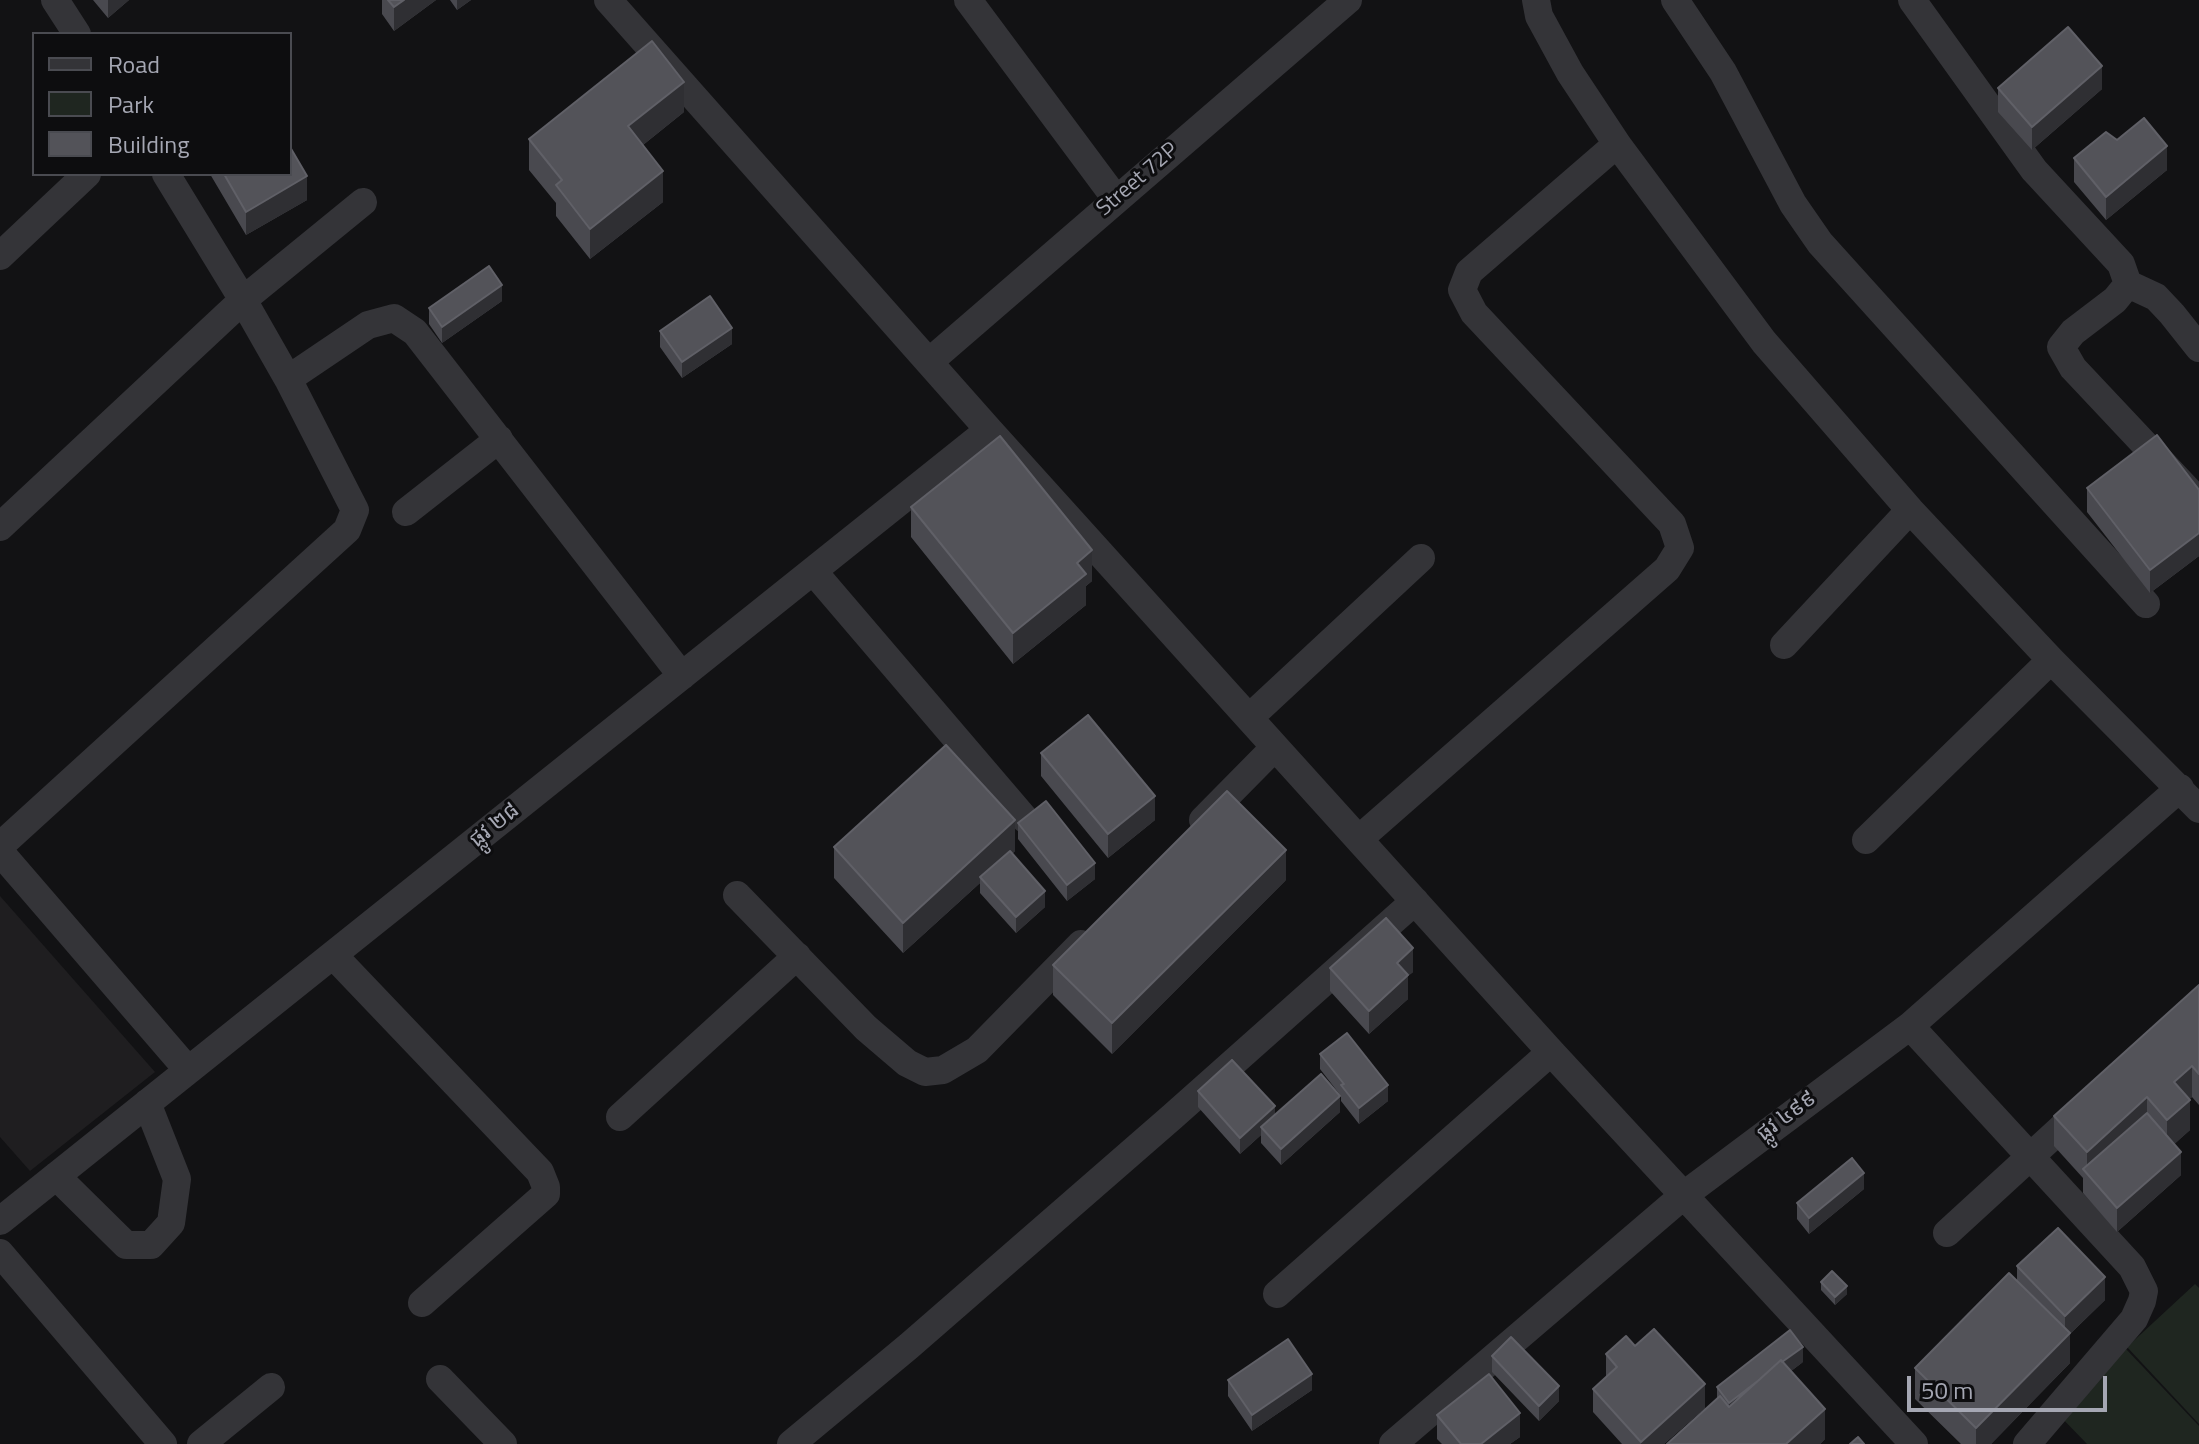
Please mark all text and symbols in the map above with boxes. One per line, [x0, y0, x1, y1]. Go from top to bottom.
legend [32, 32, 292, 176]
text: Road [108, 46, 160, 82]
text: Park [108, 86, 154, 122]
text: Building [108, 126, 190, 162]
street label: Street 72P [1092, 137, 1184, 223]
street label: ផ្លូវ ២៨ [465, 798, 525, 854]
street label: ផ្លូវ ៤៩៩ [1752, 1086, 1822, 1148]
scale bar [1911, 1360, 2111, 1410]
text: 50 m [1921, 1372, 1973, 1408]

